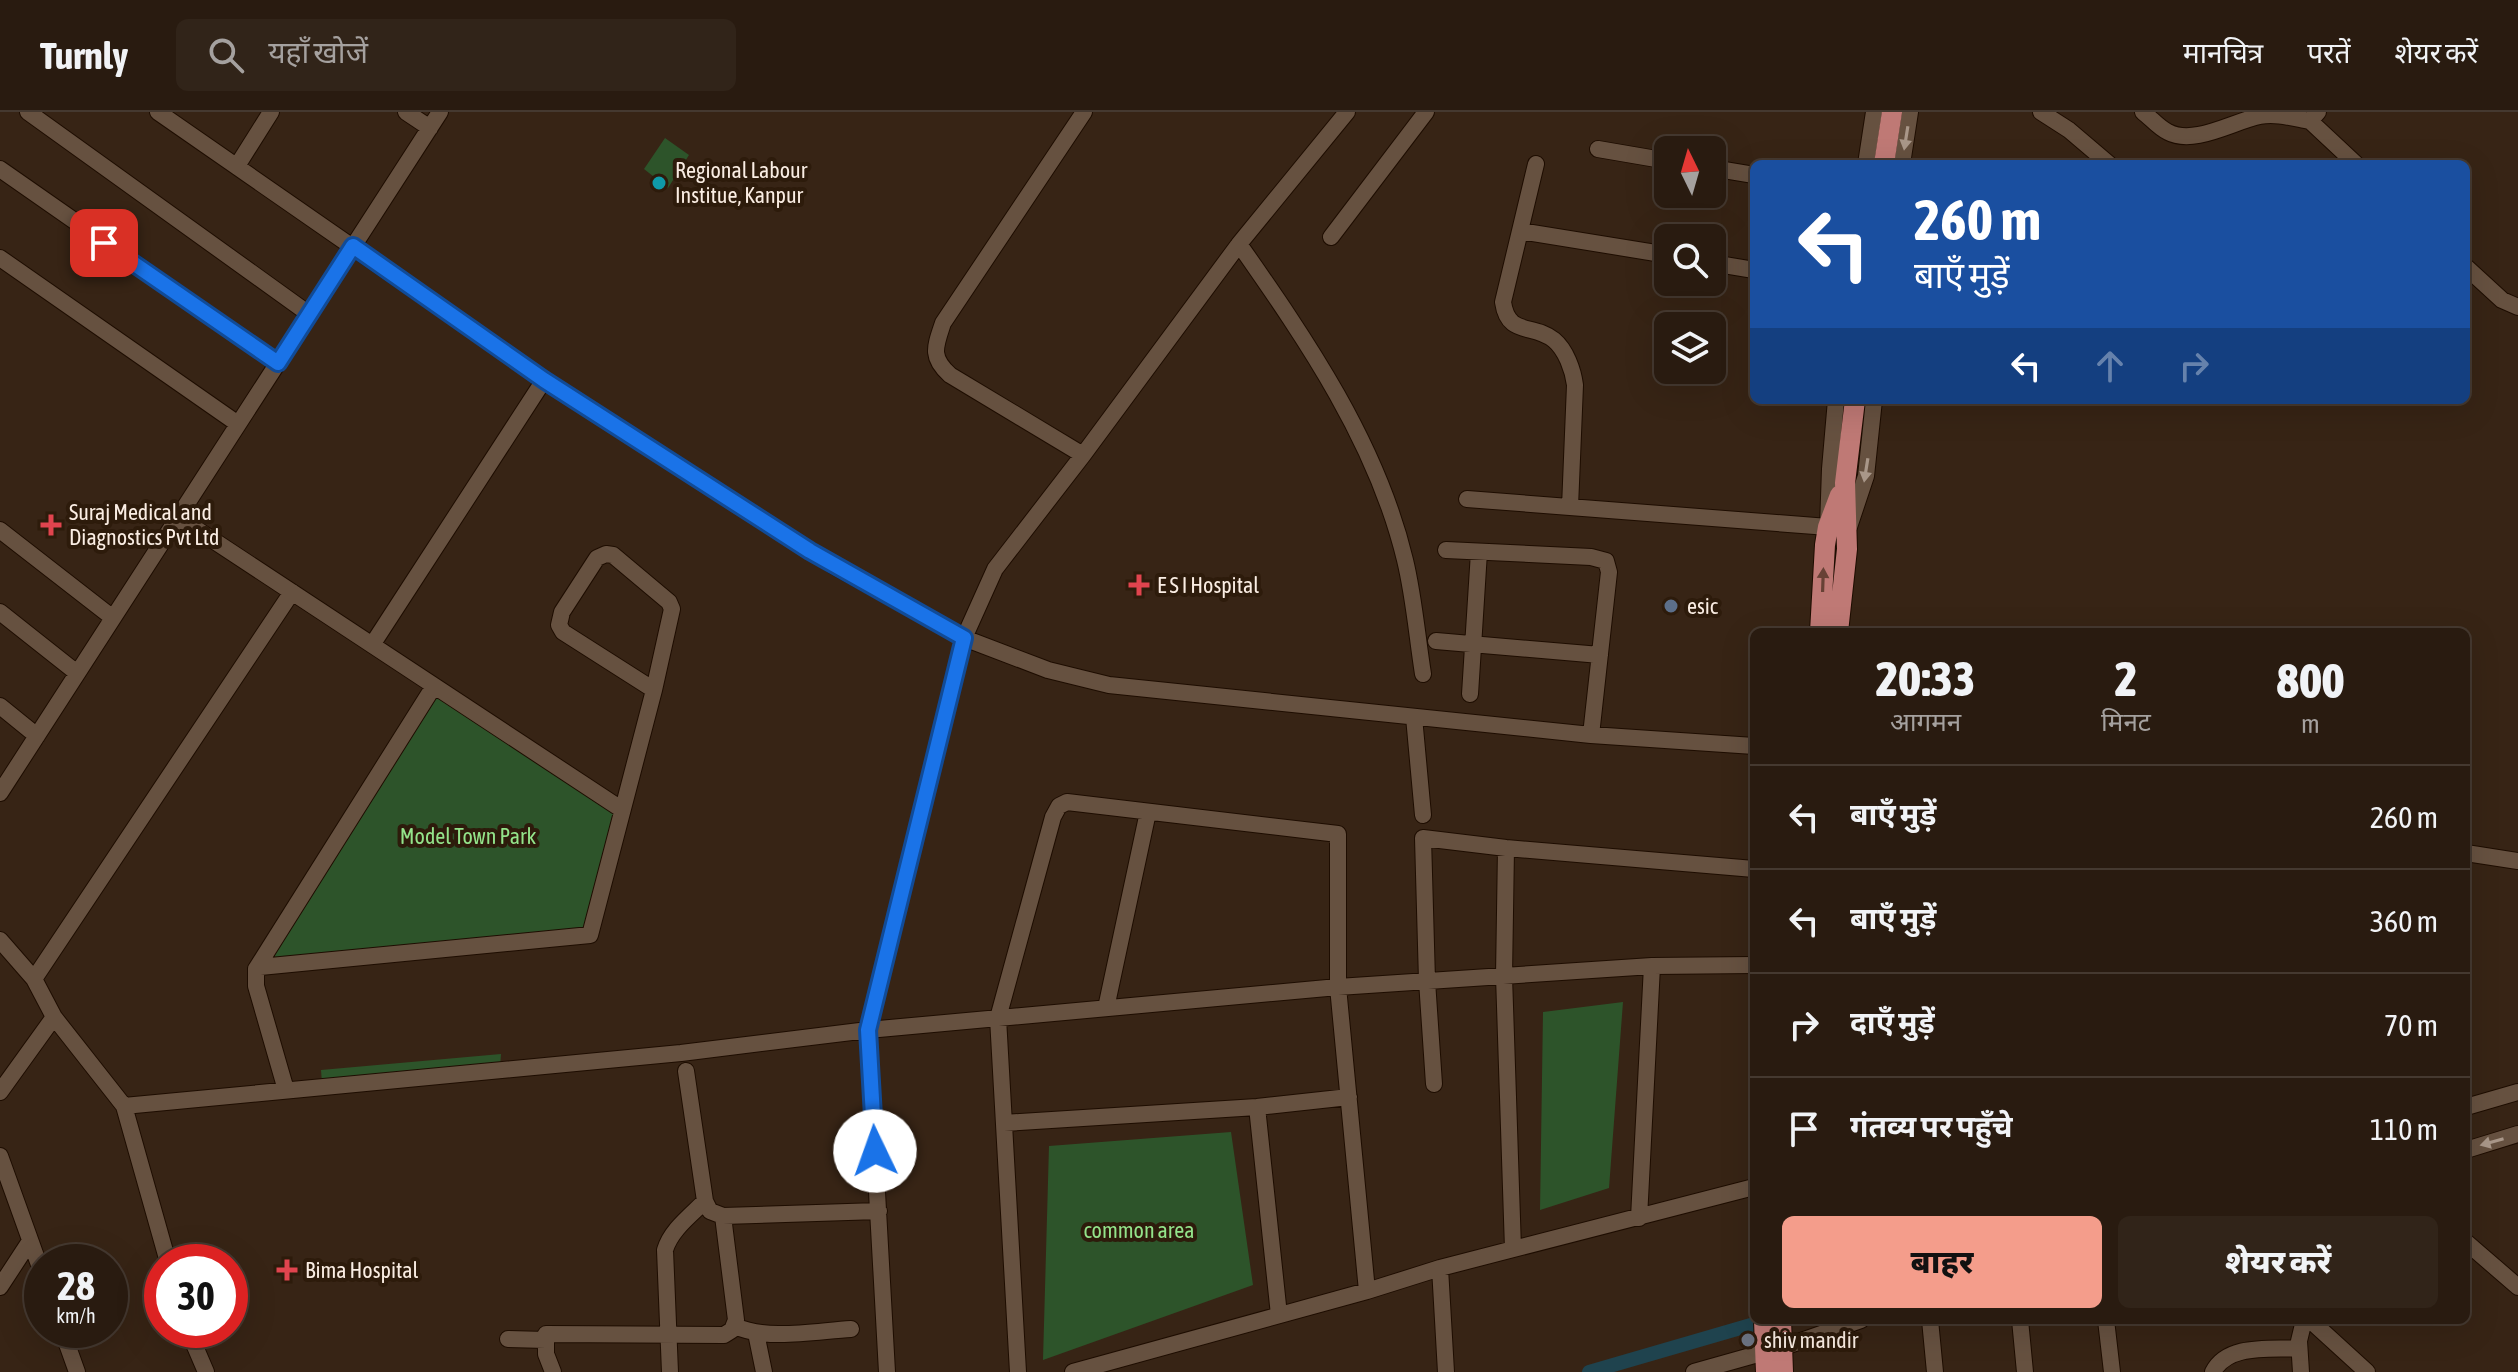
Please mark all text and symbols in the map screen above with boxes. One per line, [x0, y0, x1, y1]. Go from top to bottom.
search box [176, 19, 736, 91]
icon: search [204, 33, 248, 77]
text: Turnly [40, 34, 128, 77]
text: यहाँ खोजें [268, 35, 368, 69]
text: मानचित्र [2183, 37, 2263, 69]
text: परतें [2307, 37, 2350, 69]
text: शेयर करें [2394, 37, 2478, 69]
one-way arrow [1899, 126, 1912, 151]
north arrow [1654, 136, 1726, 208]
map controls [1654, 136, 1726, 384]
place label: Regional Labour Institue, Kanpur [675, 157, 808, 208]
marker: Regional Labour Institue, Kanpur [650, 174, 668, 192]
text: 260 m [1914, 188, 2041, 252]
icon: left [1782, 192, 1886, 296]
pin [70, 209, 138, 277]
icon: arrive [82, 221, 126, 265]
button: search [1654, 224, 1726, 296]
text: बाएँ मुड़ें [1914, 254, 2010, 296]
button: layers [1654, 312, 1726, 384]
icon: left [2004, 344, 2048, 388]
icon: ahead [2088, 344, 2132, 388]
icon: right [2172, 344, 2216, 388]
one-way arrow [1859, 458, 1871, 483]
place label: Suraj Medical and Diagnostics Pvt Ltd [69, 499, 219, 550]
marker: Suraj Medical and Diagnostics Pvt Ltd [40, 514, 62, 536]
one-way arrow [1817, 567, 1829, 592]
place label: E S I Hospital [1157, 572, 1259, 598]
marker: E S I Hospital [1128, 574, 1150, 596]
place label: esic [1687, 593, 1719, 619]
marker: esic [1662, 597, 1680, 615]
text: 20:33 [1876, 651, 1975, 706]
text: 2 [2115, 651, 2137, 706]
text: 800 [2277, 653, 2344, 708]
text: आगमन [1890, 707, 1961, 737]
text: मिनट [2101, 707, 2151, 737]
text: m [2301, 709, 2320, 739]
icon: left [1782, 795, 1826, 839]
text: बाएँ मुड़ें [1850, 797, 1936, 831]
text: 260 m [2370, 800, 2438, 834]
park label: Model Town Park [400, 823, 536, 849]
icon: left [1782, 899, 1826, 943]
text: बाएँ मुड़ें [1850, 901, 1936, 935]
text: 360 m [2370, 904, 2438, 938]
icon: right [1782, 1003, 1826, 1047]
text: दाएँ मुड़ें [1850, 1005, 1935, 1039]
text: 70 m [2384, 1008, 2438, 1042]
icon: arrive [1782, 1107, 1826, 1151]
position arrow [833, 1109, 917, 1193]
text: गंतव्य पर पहुँचे [1850, 1109, 2012, 1143]
text: 110 m [2370, 1112, 2438, 1146]
one-way arrow [2480, 1136, 2504, 1149]
button: बाहर [1782, 1216, 2102, 1308]
button: शेयर करें [2118, 1216, 2438, 1308]
park label: common area [1083, 1217, 1195, 1243]
speed limit sign: 30 [144, 1244, 248, 1348]
place label: Bima Hospital [305, 1257, 419, 1283]
marker: Bima Hospital [276, 1259, 298, 1281]
text: 28 [57, 1263, 95, 1308]
text: km/h [56, 1304, 96, 1327]
place label: shiv mandir [1764, 1327, 1859, 1353]
marker: shiv mandir [1739, 1331, 1757, 1349]

